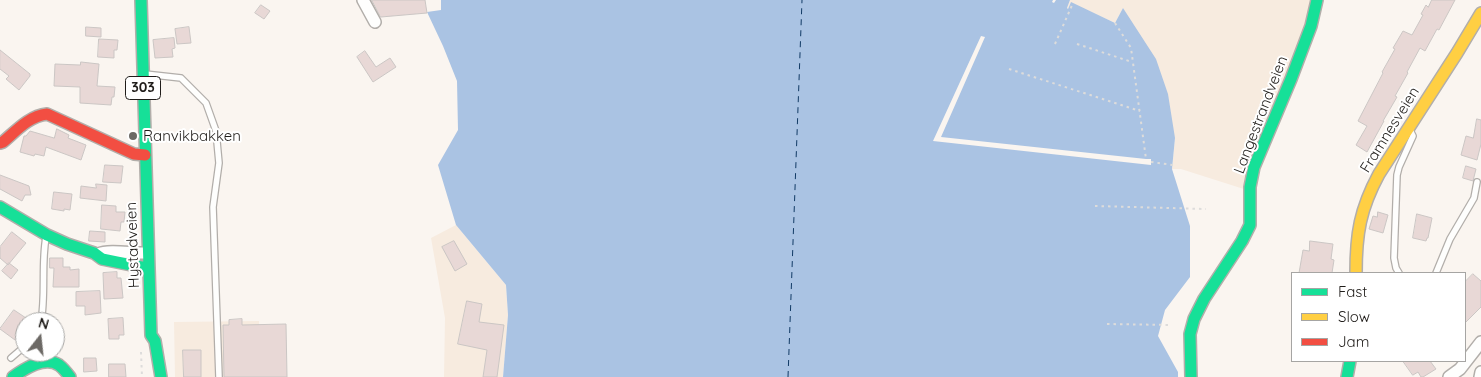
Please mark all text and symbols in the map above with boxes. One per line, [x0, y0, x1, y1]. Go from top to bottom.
street label: Langestrandveien [1230, 54, 1292, 176]
road number: 303 [126, 76, 160, 100]
street label: Framnesveien [1357, 84, 1423, 176]
place label: Ranvikbakken [143, 127, 241, 145]
marker: Ranvikbakken [127, 130, 139, 142]
street label: Hystadveien [123, 202, 143, 288]
legend [1291, 272, 1466, 362]
text: Fast [1338, 282, 1367, 301]
text: Slow [1338, 307, 1370, 326]
north arrow [15, 312, 65, 362]
text: N [36, 313, 51, 334]
text: Jam [1338, 332, 1369, 351]

